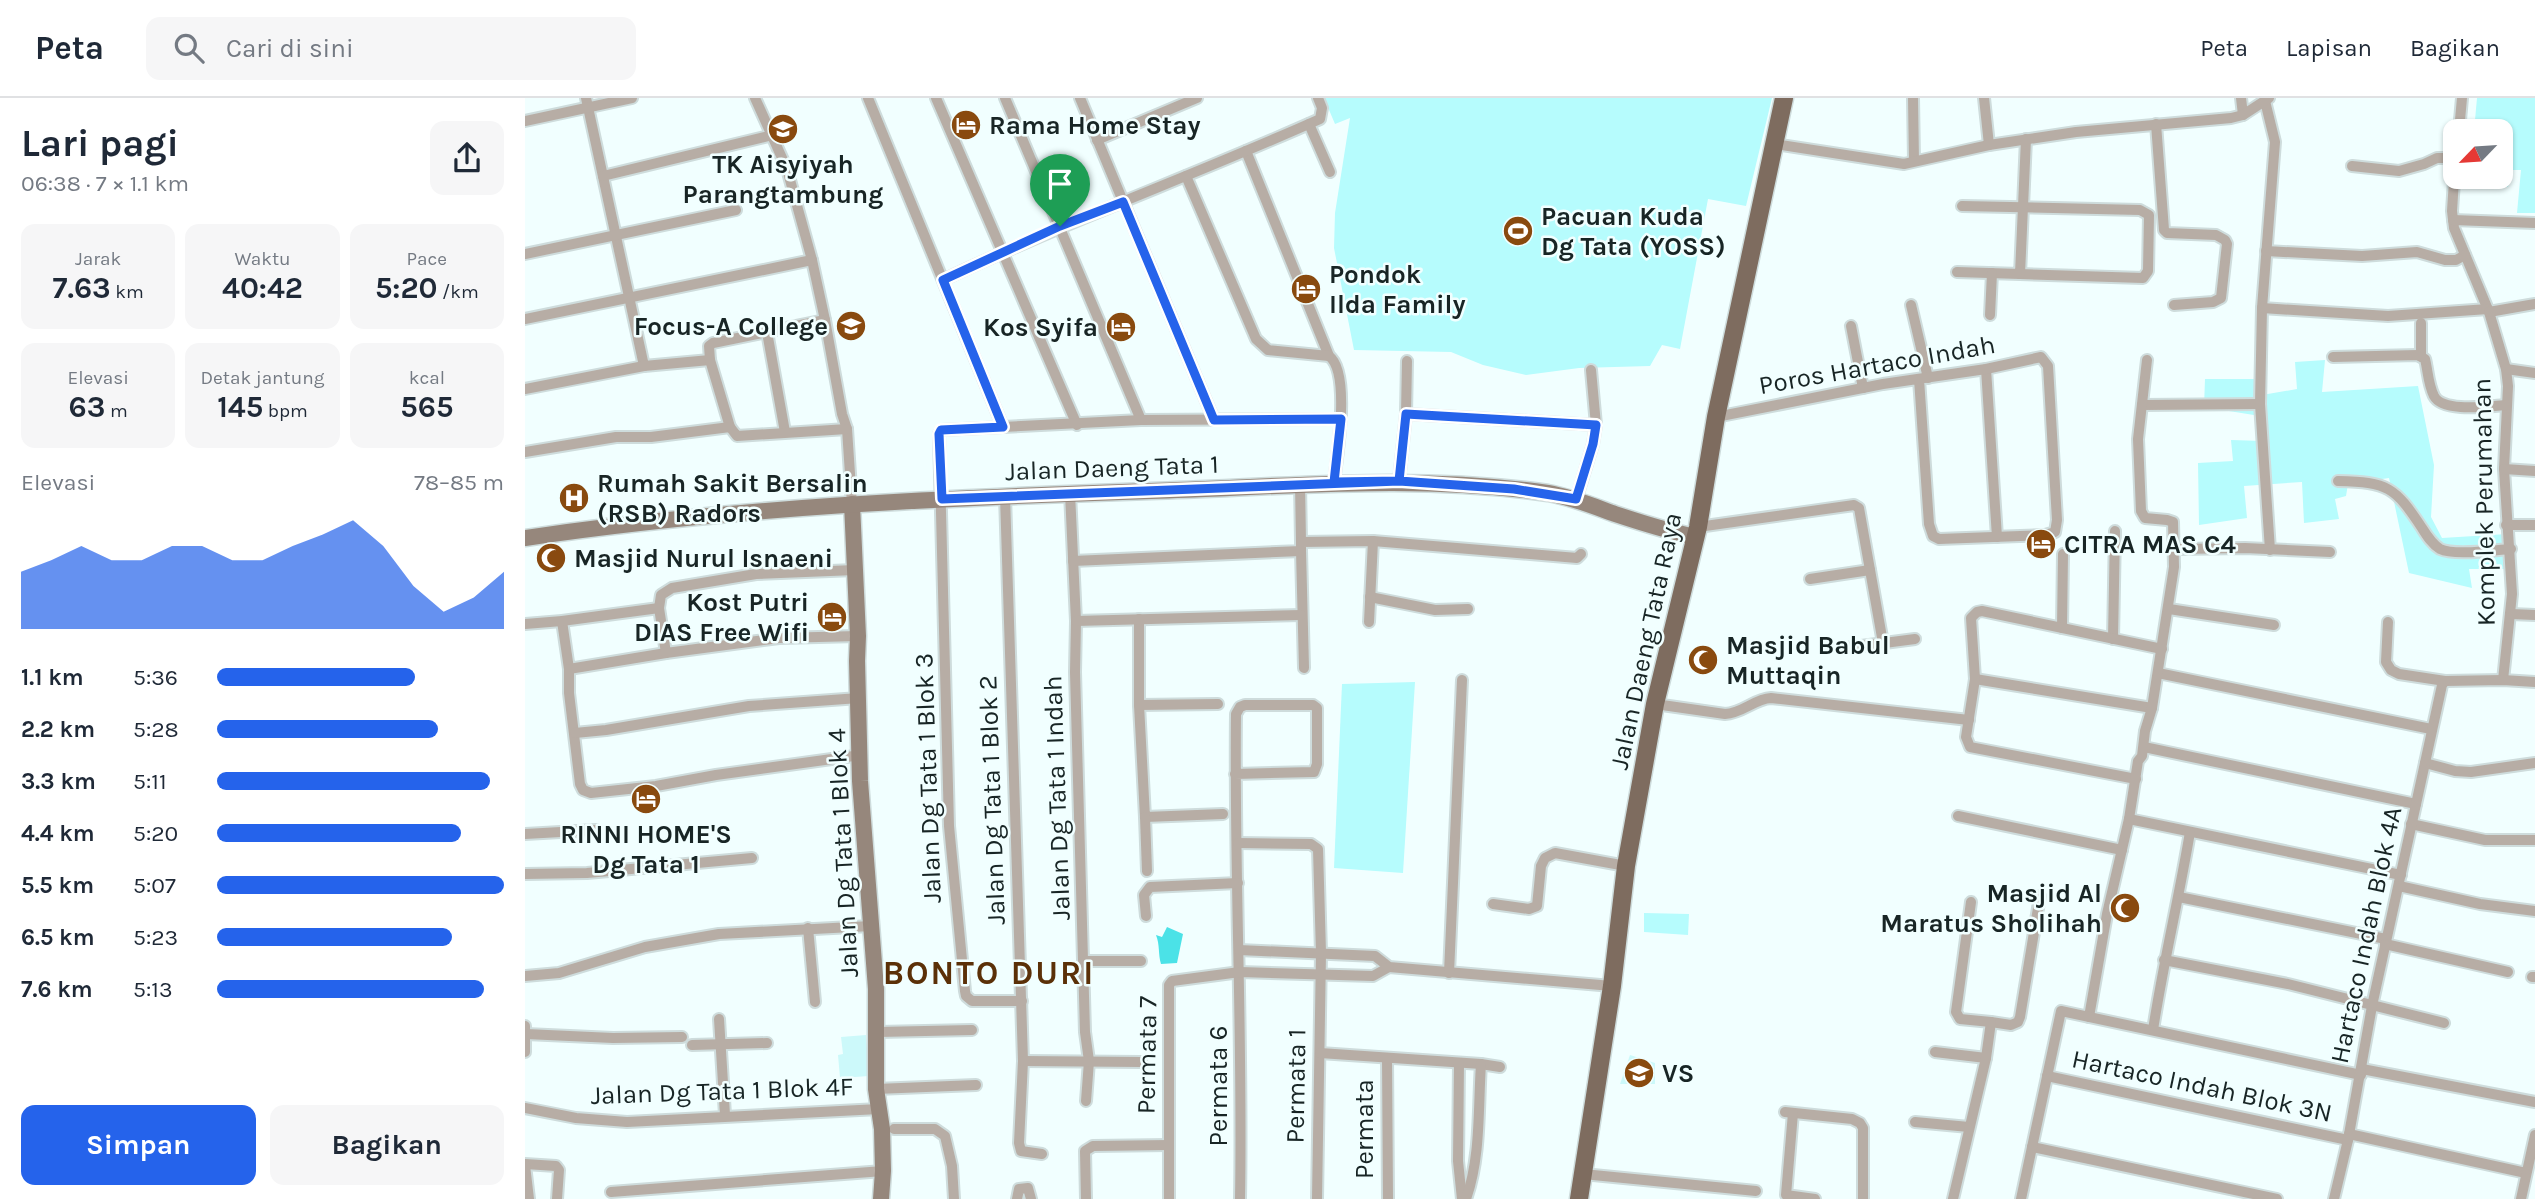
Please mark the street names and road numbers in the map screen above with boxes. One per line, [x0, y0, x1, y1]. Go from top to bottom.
street label: Poros Hartaco Indah [1756, 329, 1998, 401]
street label: Komplek Perumahan [2466, 378, 2502, 626]
street label: Jalan Daeng Tata 1 [1005, 449, 1219, 487]
street label: Jalan Daeng Tata Raya [1604, 510, 1688, 772]
street label: Jalan Dg Tata 1 Blok 3 [908, 652, 948, 904]
street label: Jalan Dg Tata 1 Blok 2 [972, 675, 1012, 925]
street label: Jalan Dg Tata 1 Indah [1037, 675, 1077, 921]
street label: Jalan Dg Tata 1 Blok 4 [821, 728, 865, 978]
street label: Hartaco Indah Blok 4A [2324, 804, 2408, 1066]
street label: Permata 7 [1130, 996, 1164, 1114]
street label: Permata 6 [1203, 1026, 1234, 1146]
street label: Permata 1 [1280, 1028, 1312, 1144]
street label: Hartaco Indah Blok 3N [2069, 1043, 2335, 1129]
street label: Jalan Dg Tata 1 Blok 4F [590, 1071, 854, 1111]
street label: Permata [1349, 1079, 1380, 1179]

